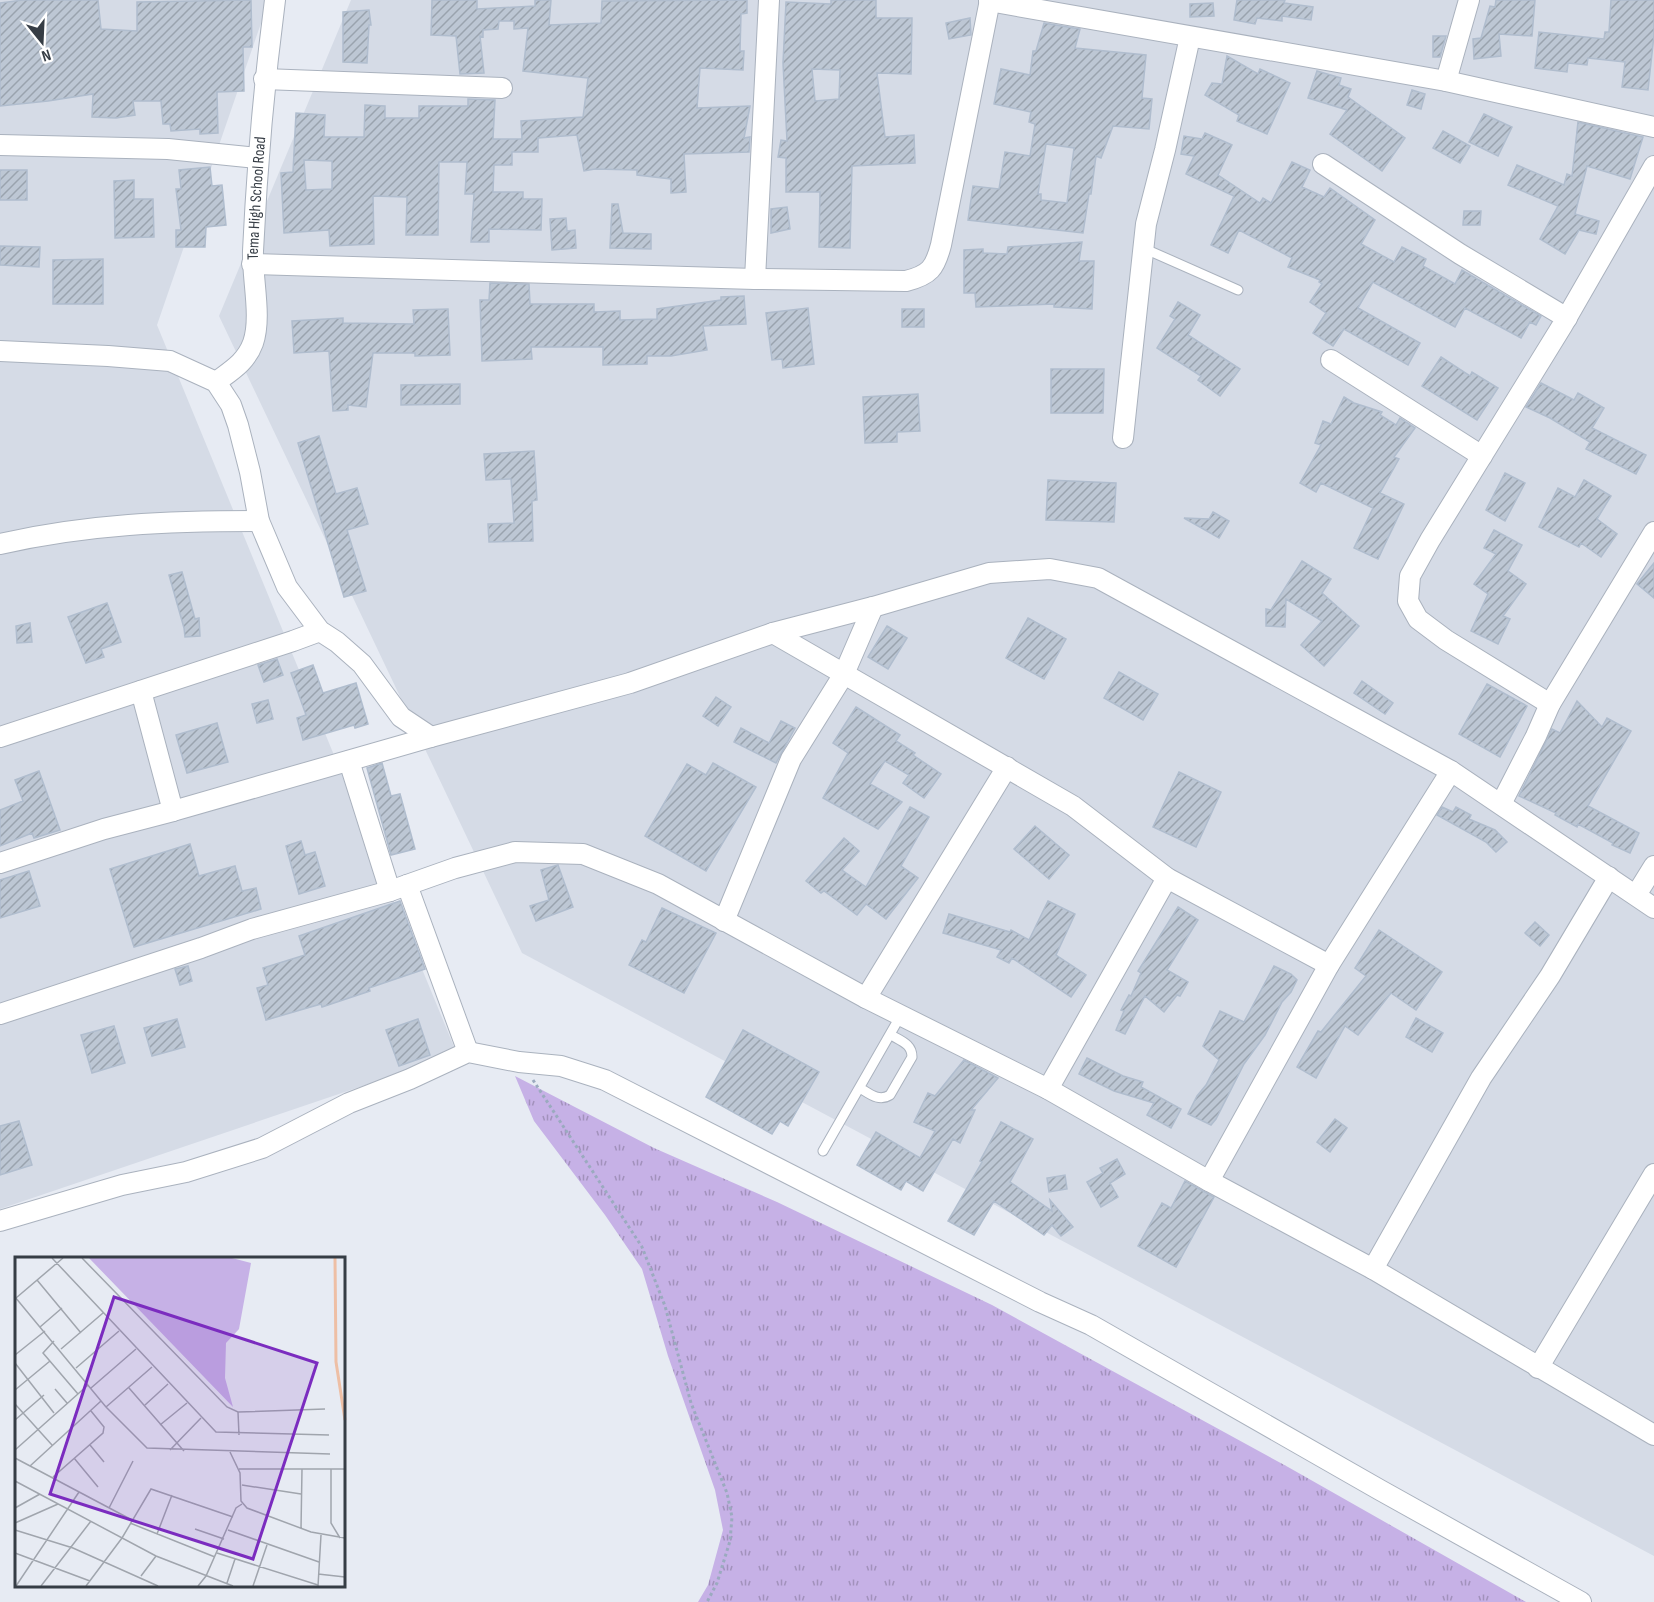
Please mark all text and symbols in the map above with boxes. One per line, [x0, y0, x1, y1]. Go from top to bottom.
north arrow [12, 12, 72, 72]
text: N [39, 44, 53, 65]
street label: Tema High School Road [243, 136, 270, 260]
inset map [15, 1257, 345, 1587]

